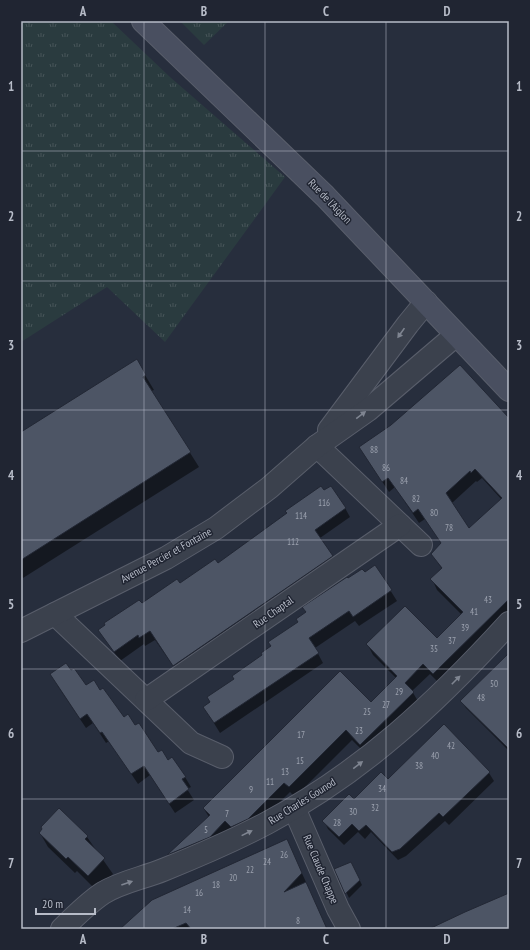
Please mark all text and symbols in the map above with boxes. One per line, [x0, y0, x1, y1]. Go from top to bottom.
text: A [79, 3, 87, 20]
text: B [201, 3, 207, 20]
text: C [323, 3, 329, 20]
text: D [444, 3, 451, 20]
text: 1 [8, 78, 14, 95]
text: 1 [516, 78, 522, 95]
street label: Rue de l'Aiglon [305, 176, 355, 226]
text: 2 [8, 208, 14, 225]
text: 2 [516, 208, 522, 225]
one-way arrow [397, 327, 405, 338]
text: 3 [8, 337, 14, 354]
text: 3 [516, 337, 522, 354]
one-way arrow [355, 411, 366, 419]
house number: 88 [370, 444, 378, 455]
house number: 86 [382, 462, 390, 473]
text: 4 [8, 467, 15, 484]
text: 4 [516, 467, 523, 484]
house number: 84 [400, 475, 408, 486]
house number: 82 [412, 493, 420, 504]
house number: 116 [318, 497, 330, 508]
house number: 80 [430, 507, 438, 518]
house number: 114 [295, 510, 307, 521]
house number: 78 [445, 522, 453, 533]
street label: Avenue Percier et Fontaine [118, 524, 214, 586]
house number: 112 [287, 536, 299, 547]
street label: Rue Chaptal [250, 593, 296, 631]
house number: 43 [484, 594, 492, 605]
text: 5 [8, 596, 14, 613]
text: 5 [516, 596, 522, 613]
house number: 41 [470, 606, 478, 617]
house number: 39 [461, 622, 469, 633]
house number: 37 [448, 635, 456, 646]
house number: 35 [430, 643, 438, 654]
one-way arrow [451, 675, 461, 685]
house number: 50 [490, 678, 498, 689]
house number: 29 [395, 686, 403, 697]
house number: 48 [477, 692, 485, 703]
house number: 27 [382, 699, 390, 710]
house number: 25 [363, 706, 371, 717]
text: 6 [8, 725, 14, 742]
house number: 23 [355, 725, 363, 736]
text: 6 [516, 725, 522, 742]
house number: 17 [297, 729, 305, 740]
house number: 42 [447, 740, 455, 751]
house number: 40 [431, 750, 439, 761]
house number: 15 [296, 755, 304, 766]
house number: 38 [415, 760, 423, 771]
one-way arrow [353, 761, 364, 770]
house number: 13 [281, 766, 289, 777]
street label: Rue Charles Gounod [266, 775, 338, 827]
house number: 11 [266, 776, 274, 787]
house number: 34 [378, 783, 386, 794]
house number: 9 [249, 784, 253, 795]
house number: 32 [371, 802, 379, 813]
house number: 30 [349, 806, 357, 817]
house number: 7 [225, 808, 229, 819]
house number: 28 [333, 817, 341, 828]
house number: 5 [204, 824, 208, 835]
one-way arrow [242, 830, 253, 836]
street label: Rue Claude Chappe [300, 832, 342, 906]
house number: 26 [280, 849, 288, 860]
text: 7 [8, 855, 14, 872]
text: 7 [516, 855, 522, 872]
house number: 24 [263, 856, 271, 867]
house number: 22 [246, 864, 254, 875]
house number: 20 [229, 872, 237, 883]
one-way arrow [122, 879, 134, 885]
house number: 18 [212, 879, 220, 890]
house number: 16 [195, 887, 203, 898]
scale bar [36, 890, 95, 916]
text: 20 m [42, 896, 63, 911]
house number: 14 [183, 904, 191, 915]
house number: 8 [296, 915, 300, 926]
text: A [79, 931, 87, 948]
text: B [201, 931, 207, 948]
text: C [323, 931, 329, 948]
text: D [444, 931, 451, 948]

